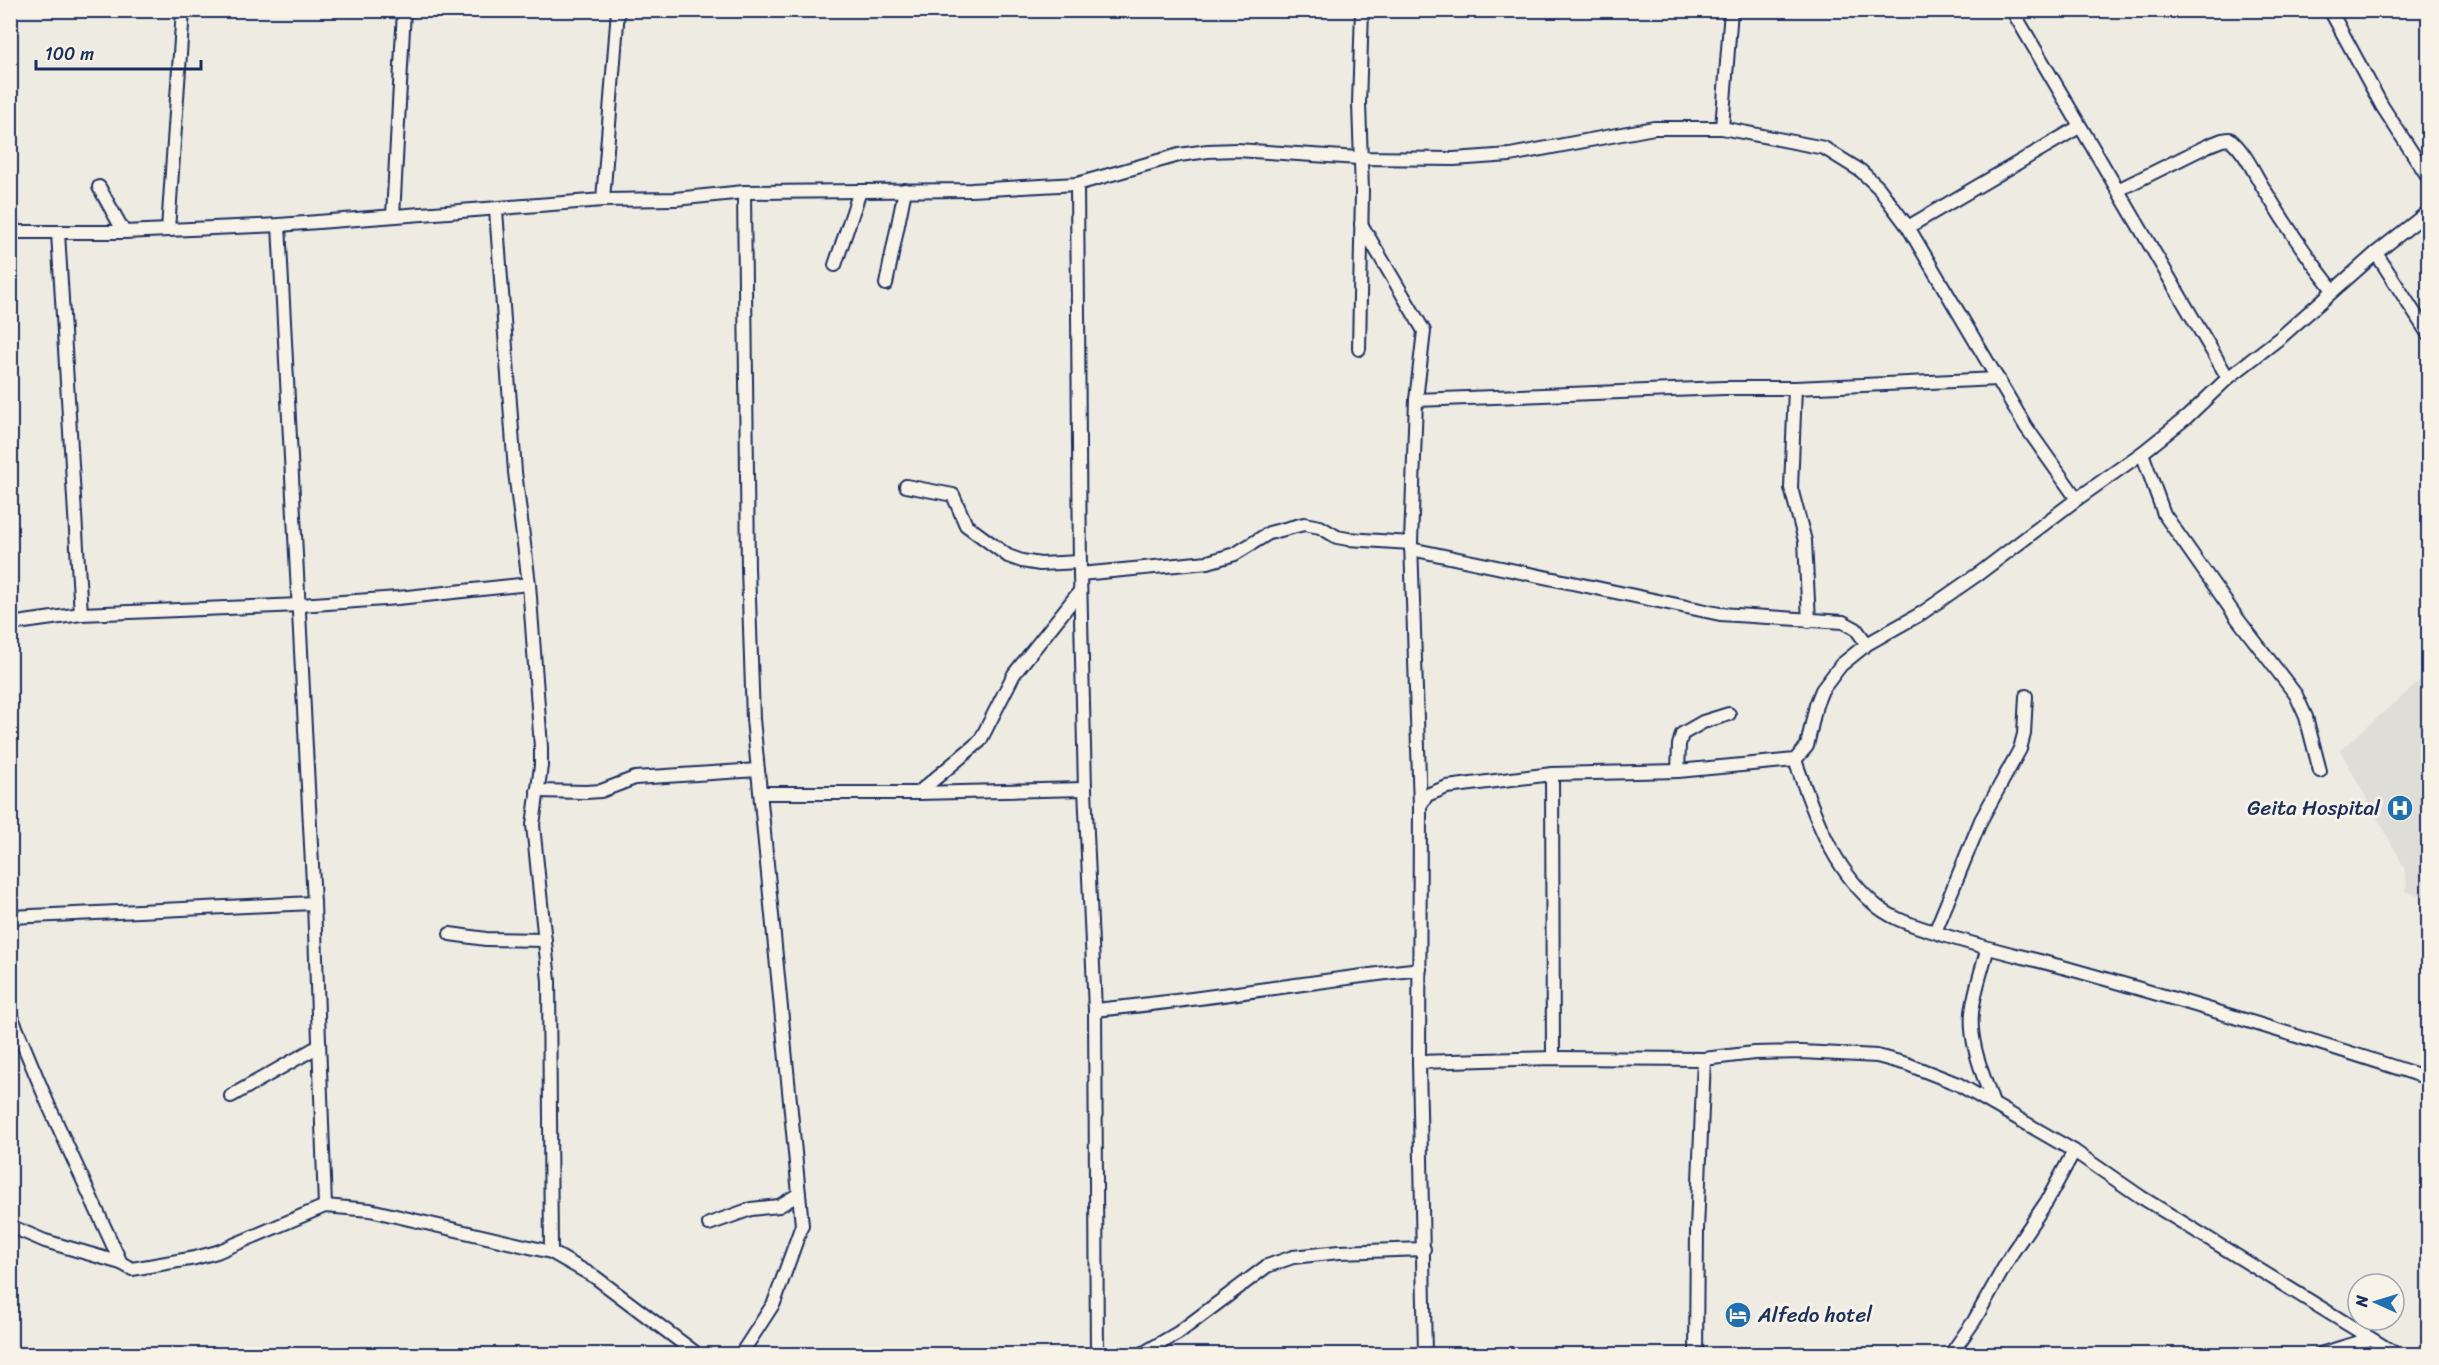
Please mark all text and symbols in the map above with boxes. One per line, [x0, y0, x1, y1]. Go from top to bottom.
scale bar [36, 33, 201, 71]
text: 100 m [45, 38, 94, 70]
place label: Geita Hospital [2247, 789, 2381, 827]
hospital icon: Geita Hospital [2385, 793, 2415, 823]
north arrow [2346, 1272, 2406, 1332]
text: N [2347, 1294, 2376, 1309]
place label: Alfedo hotel [1757, 1296, 1873, 1334]
hotel icon: Alfedo hotel [1723, 1300, 1753, 1330]

